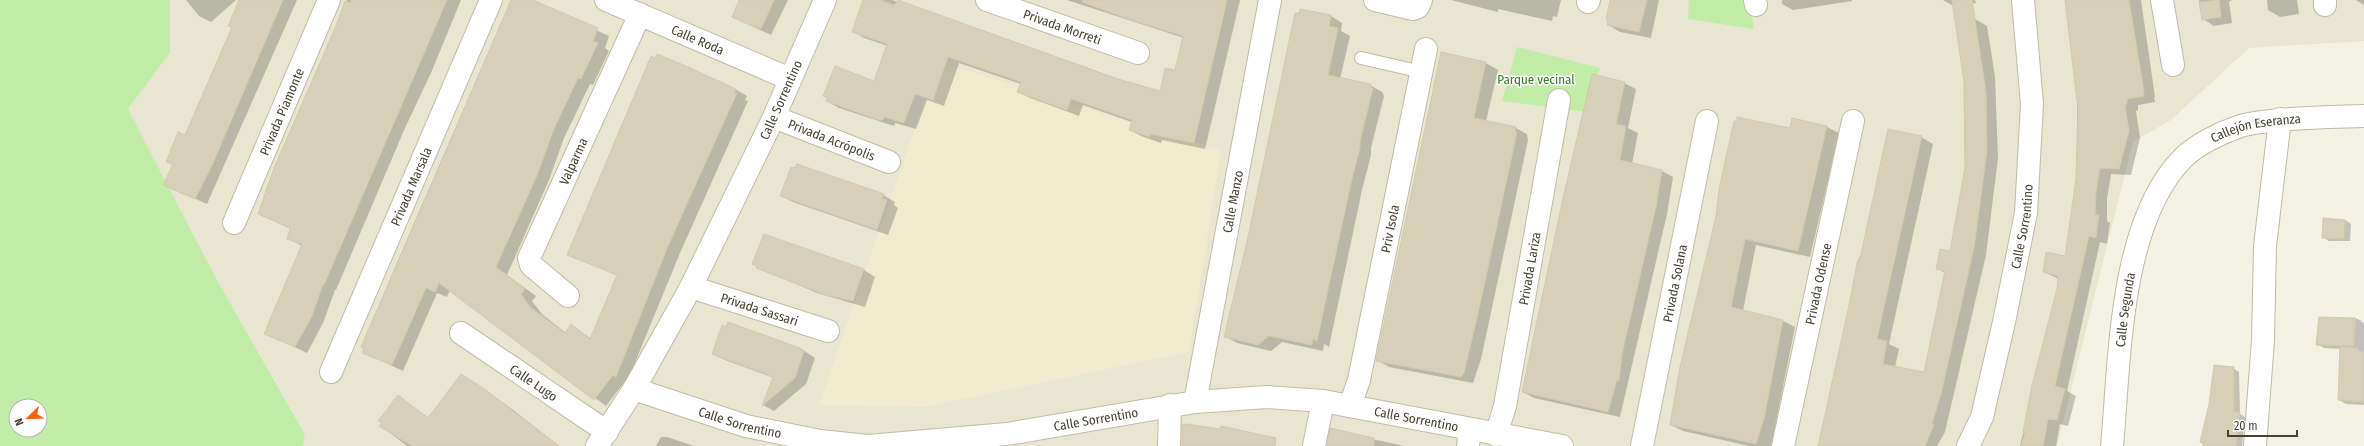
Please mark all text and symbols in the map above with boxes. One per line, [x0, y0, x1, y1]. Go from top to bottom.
street label: Privada Morreti [1022, 6, 1103, 47]
street label: Calle Roda [669, 21, 727, 57]
street label: Calle Sorrentino [757, 58, 805, 142]
street label: Privada Piamonte [256, 66, 307, 158]
park label: Parque vecinal [1497, 72, 1575, 87]
street label: Callejón Eseranza [2208, 111, 2301, 145]
street label: Privada Acrópolis [786, 116, 878, 164]
street label: Valparma [556, 135, 590, 187]
street label: Privada Marsala [387, 145, 434, 228]
street label: Calle Manzo [1219, 169, 1246, 234]
street label: Calle Sorrentino [2007, 184, 2035, 270]
street label: Priv Isola [1377, 203, 1402, 254]
street label: Privada Lariza [1515, 231, 1543, 306]
street label: Privada Odense [1802, 241, 1834, 326]
street label: Privada Solana [1659, 243, 1690, 323]
street label: Calle Segunda [2112, 271, 2138, 348]
street label: Privada Sassari [719, 290, 800, 328]
street label: Calle Lugo [507, 361, 561, 404]
north arrow [8, 398, 48, 438]
street label: Calle Sorrentino [697, 403, 783, 441]
street label: Calle Sorrentino [1373, 403, 1460, 434]
street label: Calle Sorrentino [1052, 404, 1139, 433]
scale bar [2228, 412, 2297, 438]
text: N [12, 416, 27, 427]
text: 20 m [2234, 419, 2258, 433]

